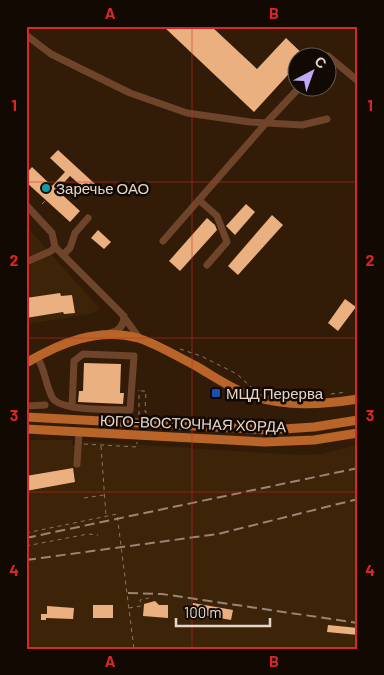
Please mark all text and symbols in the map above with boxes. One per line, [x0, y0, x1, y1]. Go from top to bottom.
text: A [105, 3, 116, 22]
text: B [269, 3, 279, 22]
north arrow [286, 48, 336, 98]
text: С [311, 52, 330, 72]
text: 1 [11, 95, 17, 114]
text: 1 [367, 95, 373, 114]
place label: Заречье ОАО [56, 179, 149, 197]
marker: Заречье ОАО [40, 182, 52, 194]
text: 2 [10, 250, 19, 269]
text: 2 [366, 250, 375, 269]
place label: МЦД Перерва [226, 384, 324, 402]
marker: МЦД Перерва [210, 387, 222, 399]
text: 3 [10, 405, 18, 424]
text: 3 [366, 405, 374, 424]
street label: ЮГО-ВОСТОЧНАЯ ХОРДА [100, 411, 286, 435]
text: 4 [9, 560, 19, 579]
text: 4 [365, 560, 375, 579]
scale bar [176, 595, 270, 627]
text: 100 m [184, 603, 222, 621]
text: A [105, 651, 116, 670]
text: B [269, 651, 279, 670]

